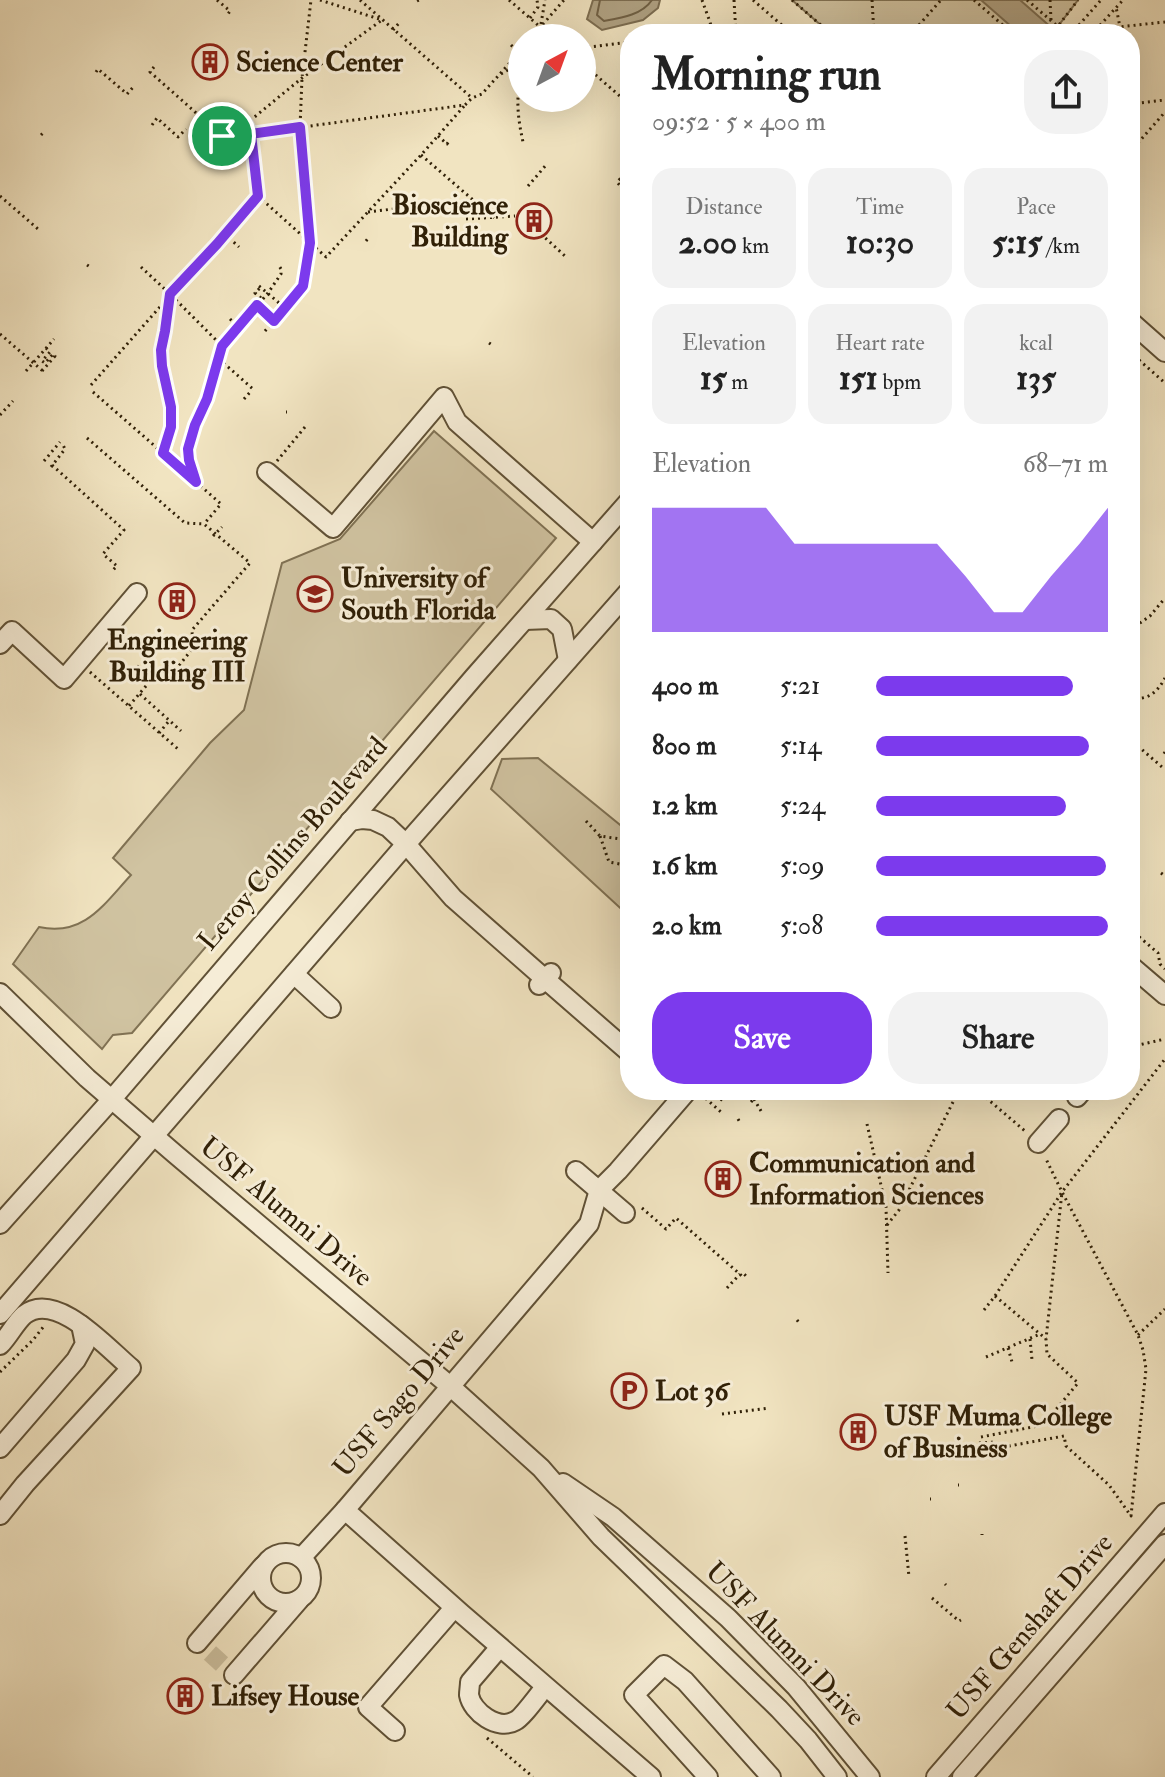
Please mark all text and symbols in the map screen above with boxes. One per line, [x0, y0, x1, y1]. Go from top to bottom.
north arrow [508, 24, 596, 112]
map controls [508, 24, 596, 112]
building icon: Science Center [191, 43, 229, 81]
place label: Science Center [236, 45, 403, 80]
text: Morning run [652, 48, 881, 103]
button: share [1024, 50, 1108, 134]
pin [188, 102, 256, 170]
text: 09:52 · 5 × 400 m [652, 106, 826, 138]
icon: arrive [200, 114, 244, 158]
place label: Bioscience Building [392, 188, 509, 255]
text: Distance [686, 193, 762, 221]
text: Time [856, 193, 904, 221]
text: Pace [1016, 193, 1056, 221]
building icon: Bioscience Building [515, 202, 553, 240]
text: 2.00 [679, 221, 737, 264]
text: 10:30 [846, 221, 914, 264]
text: 5:15 [992, 221, 1042, 264]
text: km [737, 232, 769, 260]
text: /km [1042, 232, 1080, 260]
text: Elevation [682, 329, 766, 357]
text: Heart rate [835, 329, 925, 357]
text: kcal [1019, 329, 1053, 357]
text: 15 [700, 357, 727, 400]
text: 151 [839, 357, 878, 400]
text: 135 [1016, 357, 1056, 400]
text: m [727, 368, 748, 396]
text: bpm [878, 368, 921, 396]
text: Elevation [652, 448, 751, 480]
text: 68–71 m [1023, 448, 1108, 480]
place label: University of South Florida [341, 561, 497, 628]
school or university icon: University of South Florida [296, 575, 334, 613]
building icon: Engineering Building III [158, 582, 196, 620]
place label: Engineering Building III [107, 623, 248, 690]
text: 400 m [652, 670, 718, 702]
text: 5:21 [780, 670, 820, 702]
street label: Leroy Collins Boulevard [191, 730, 396, 958]
text: 800 m [652, 730, 717, 762]
text: 5:14 [780, 730, 821, 762]
text: 1.2 km [652, 790, 718, 822]
text: 5:24 [780, 790, 825, 822]
text: 1.6 km [652, 850, 717, 882]
text: 5:09 [780, 850, 825, 882]
text: 2.0 km [652, 910, 722, 942]
text: 5:08 [780, 910, 823, 942]
button: Save [652, 992, 872, 1084]
button: Share [888, 992, 1108, 1084]
street label: USF Alumni Drive [192, 1129, 380, 1295]
place label: Communication and Information Sciences [749, 1146, 984, 1213]
building icon: Communication and Information Sciences [704, 1160, 742, 1198]
street label: USF Sago Drive [326, 1319, 473, 1485]
parking icon: Lot 36 [610, 1372, 648, 1410]
place label: Lot 36 [655, 1374, 731, 1409]
place label: USF Muma College of Business [884, 1399, 1112, 1466]
building icon: USF Muma College of Business [839, 1413, 877, 1451]
street label: USF Genshaft Drive [939, 1526, 1121, 1728]
street label: USF Alumni Drive [698, 1554, 873, 1734]
building icon: Lifsey House [166, 1677, 204, 1715]
place label: Lifsey House [211, 1679, 359, 1714]

